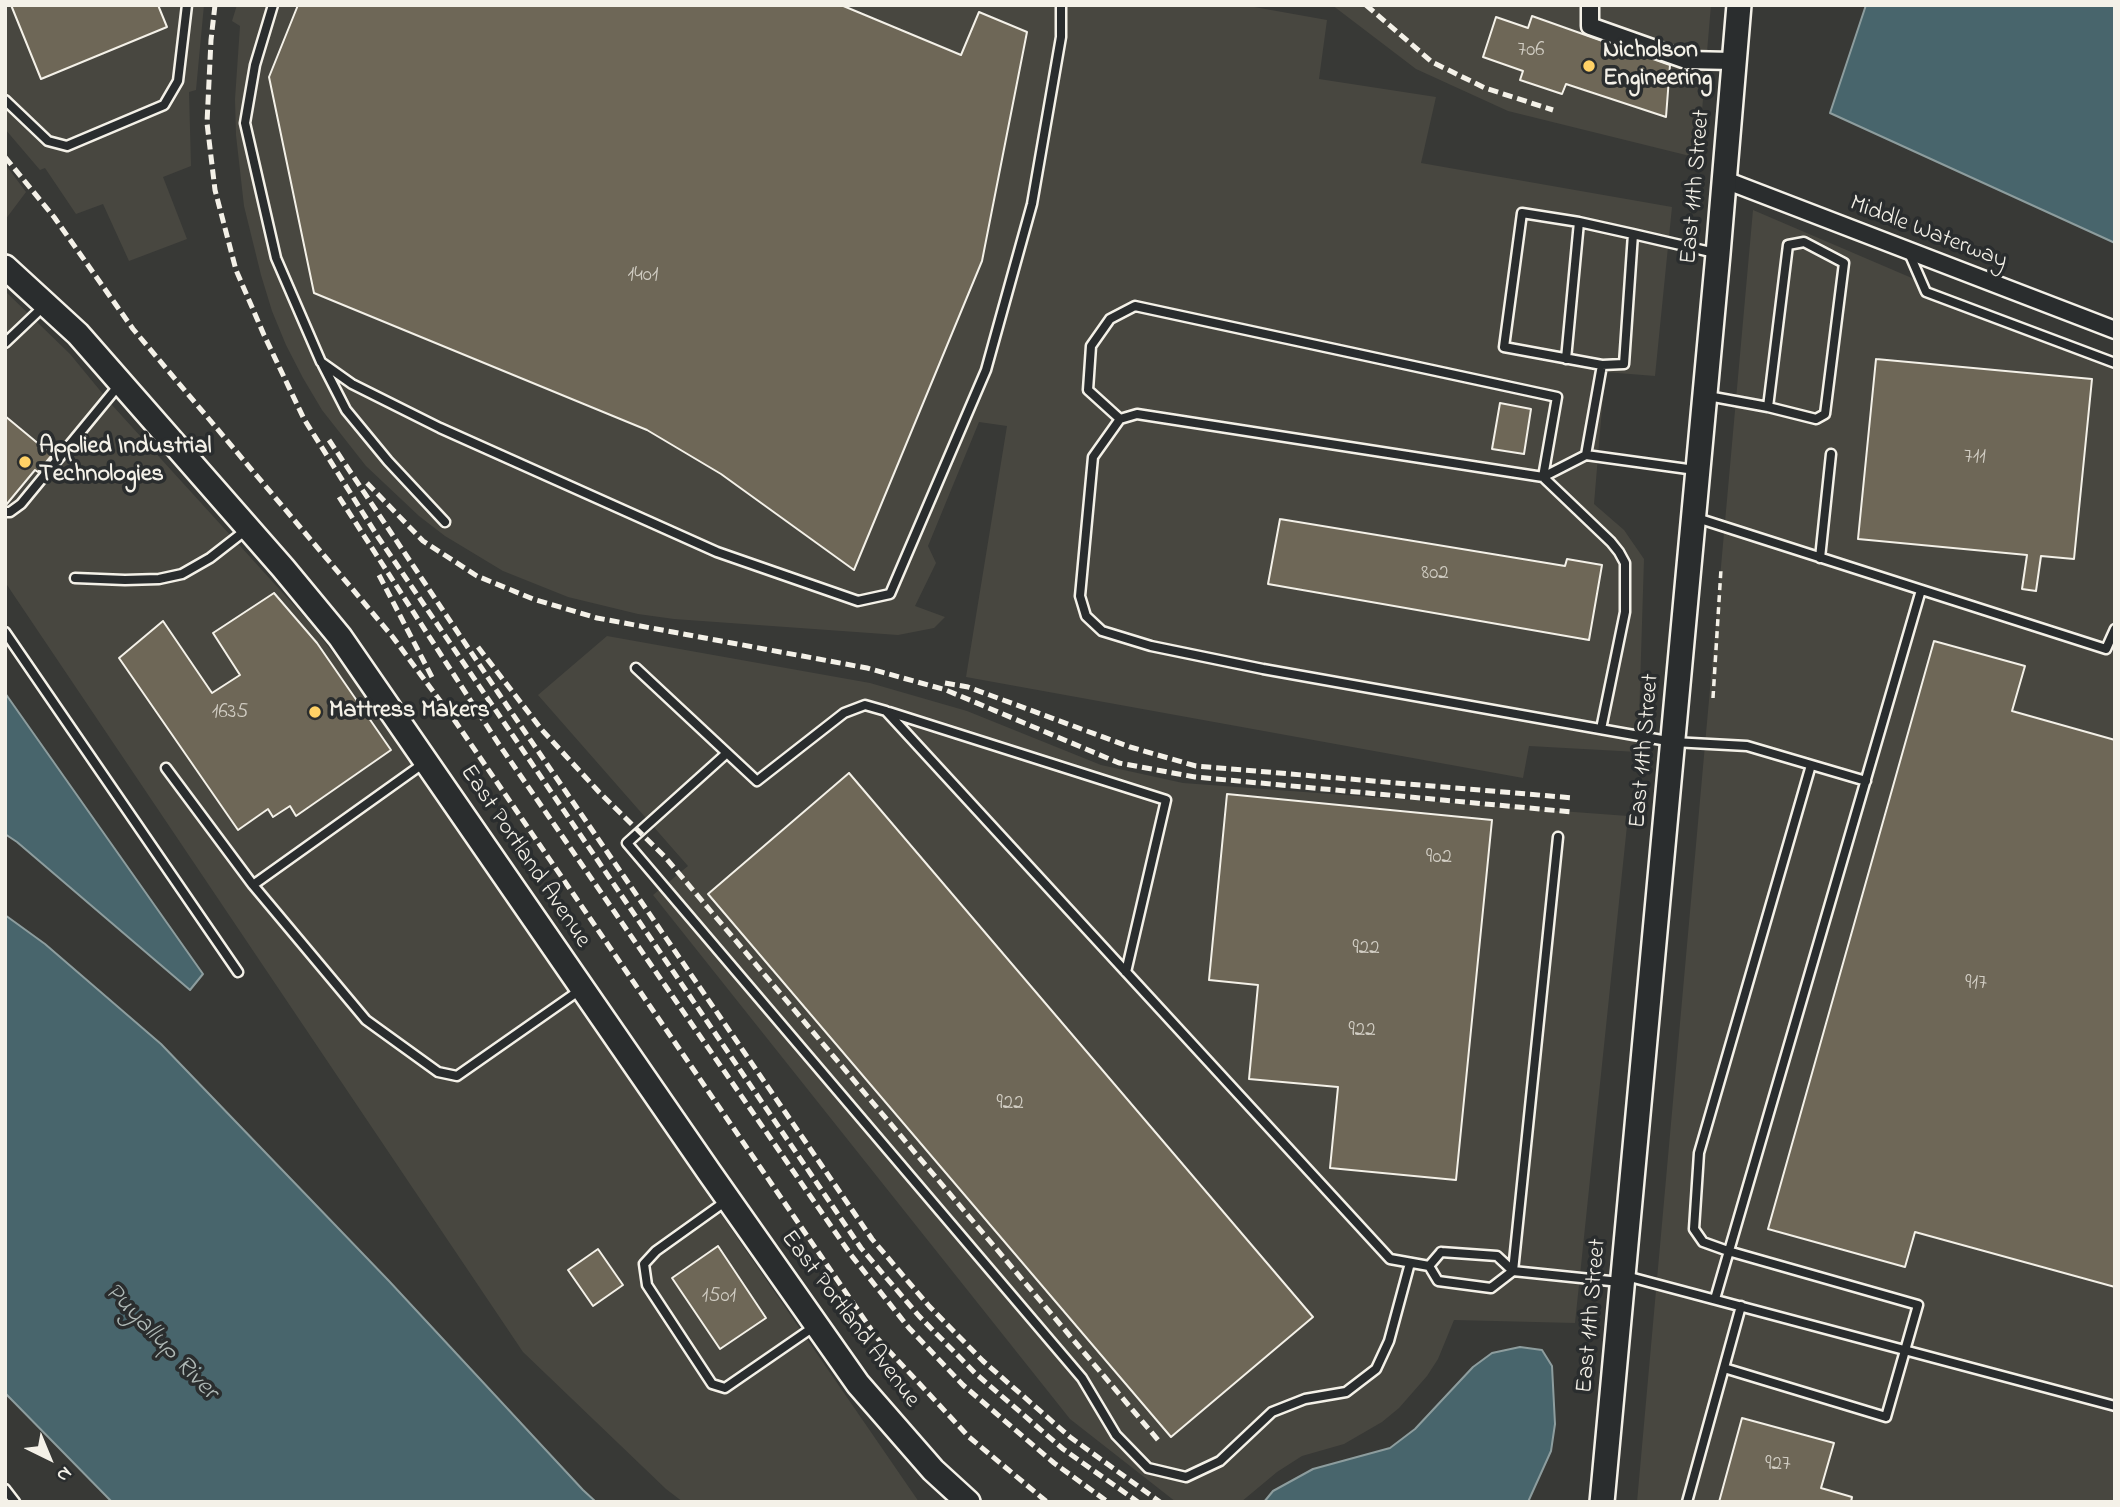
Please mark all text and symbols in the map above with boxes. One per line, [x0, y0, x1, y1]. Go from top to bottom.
place label: Nicholson Engineering [1603, 38, 1712, 94]
house number: 706 [1518, 39, 1544, 65]
marker: Nicholson Engineering [1581, 58, 1597, 74]
street label: East 11th Street [1676, 109, 1718, 265]
street label: Middle Waterway [1845, 191, 2011, 277]
house number: 1401 [627, 264, 659, 290]
place label: Applied Industrial Technologies [39, 434, 211, 490]
house number: 711 [1964, 446, 1986, 472]
marker: Applied Industrial Technologies [17, 454, 33, 470]
house number: 802 [1421, 562, 1449, 588]
street label: East 11th Street [1625, 673, 1667, 829]
place label: Mattress Makers [329, 698, 490, 726]
house number: 1635 [212, 701, 248, 727]
marker: Mattress Makers [307, 704, 323, 720]
street label: East Portland Avenue [452, 760, 596, 954]
house number: 902 [1426, 846, 1452, 872]
house number: 922 [1352, 937, 1380, 963]
house number: 917 [1965, 972, 1987, 998]
house number: 922 [1348, 1019, 1376, 1045]
house number: 922 [996, 1092, 1024, 1118]
street label: East Portland Avenue [773, 1226, 925, 1414]
street label: East 11th Street [1572, 1238, 1614, 1394]
water label: Puyallup River [96, 1278, 224, 1408]
house number: 1501 [702, 1285, 736, 1311]
north arrow [14, 1423, 84, 1493]
house number: 927 [1765, 1453, 1791, 1479]
text: N [50, 1459, 78, 1488]

